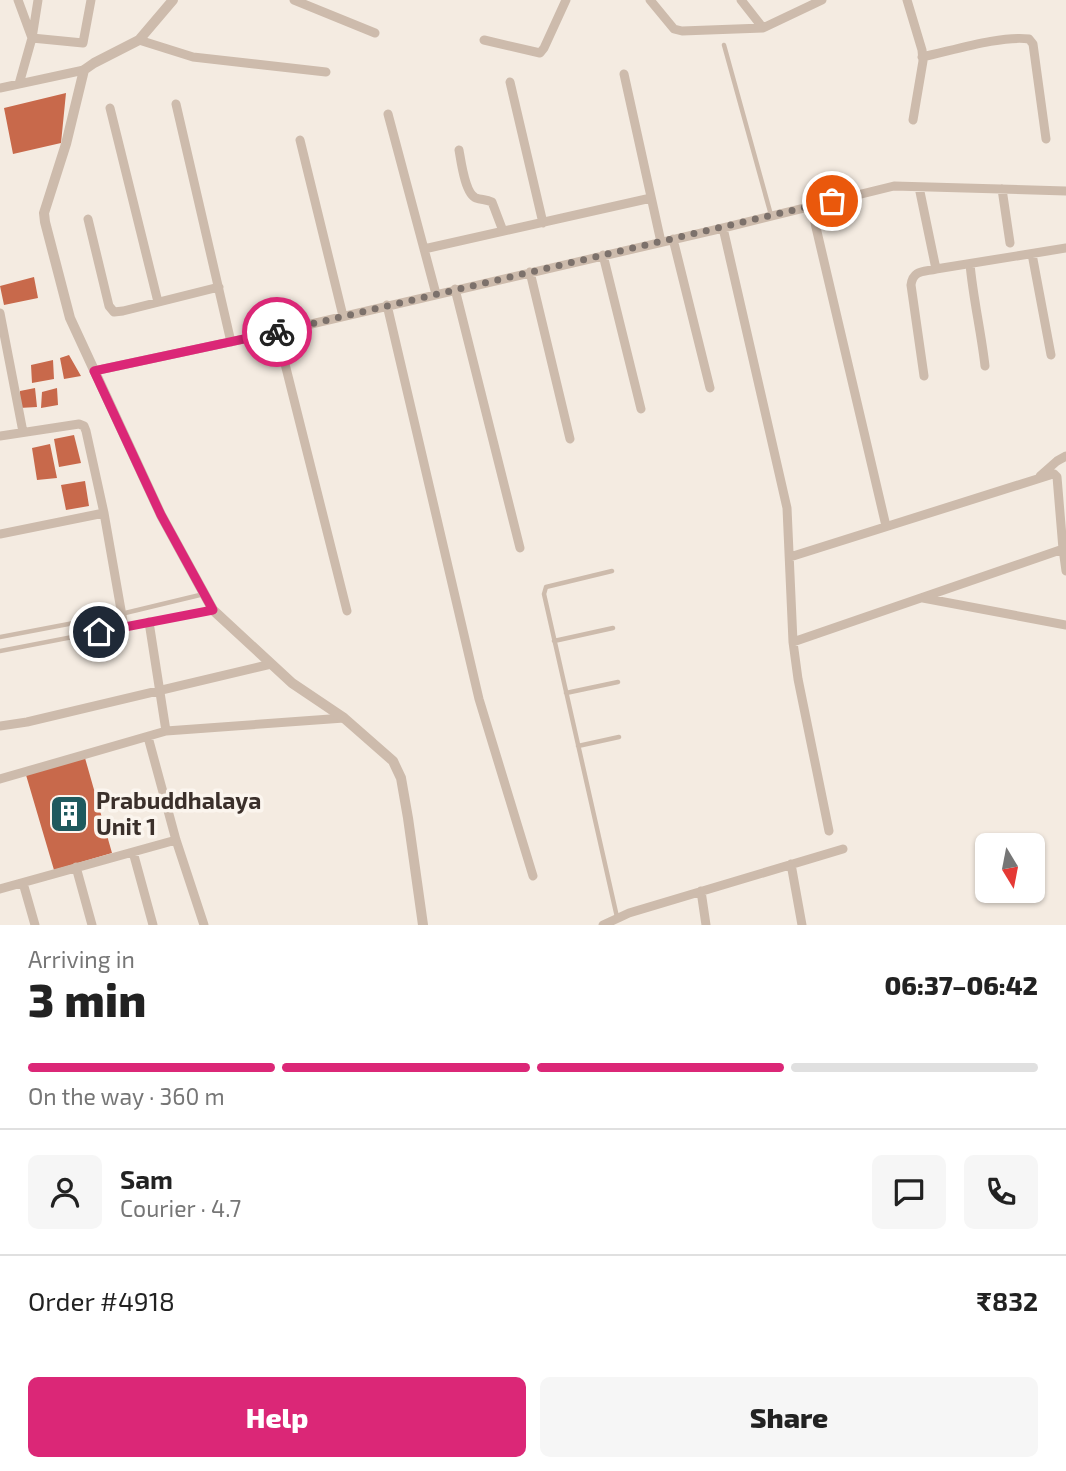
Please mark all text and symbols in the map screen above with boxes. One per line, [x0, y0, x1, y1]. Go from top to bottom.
pin [802, 171, 862, 231]
icon: bag [813, 182, 851, 220]
courier [242, 297, 312, 367]
icon: bike [258, 313, 296, 351]
pin [69, 602, 129, 662]
icon: home [80, 613, 118, 651]
place label: Prabuddhalaya Unit 1 [96, 786, 261, 840]
building icon: Prabuddhalaya Unit 1 [48, 793, 90, 835]
north arrow [975, 833, 1045, 903]
map controls [975, 833, 1045, 903]
text: Arriving in [28, 945, 135, 973]
text: 06:37–06:42 [885, 969, 1038, 1000]
text: 3 min [28, 971, 146, 1026]
text: On the way · 360 m [28, 1082, 225, 1110]
button: person [28, 1155, 102, 1229]
button: chat [872, 1155, 946, 1229]
button: phone [964, 1155, 1038, 1229]
text: Sam [120, 1163, 173, 1194]
text: Courier · 4.7 [120, 1194, 241, 1222]
text: Order #4918 [28, 1285, 175, 1316]
text: ₹832 [977, 1285, 1038, 1316]
button: Help [28, 1377, 526, 1457]
button: Share [540, 1377, 1038, 1457]

